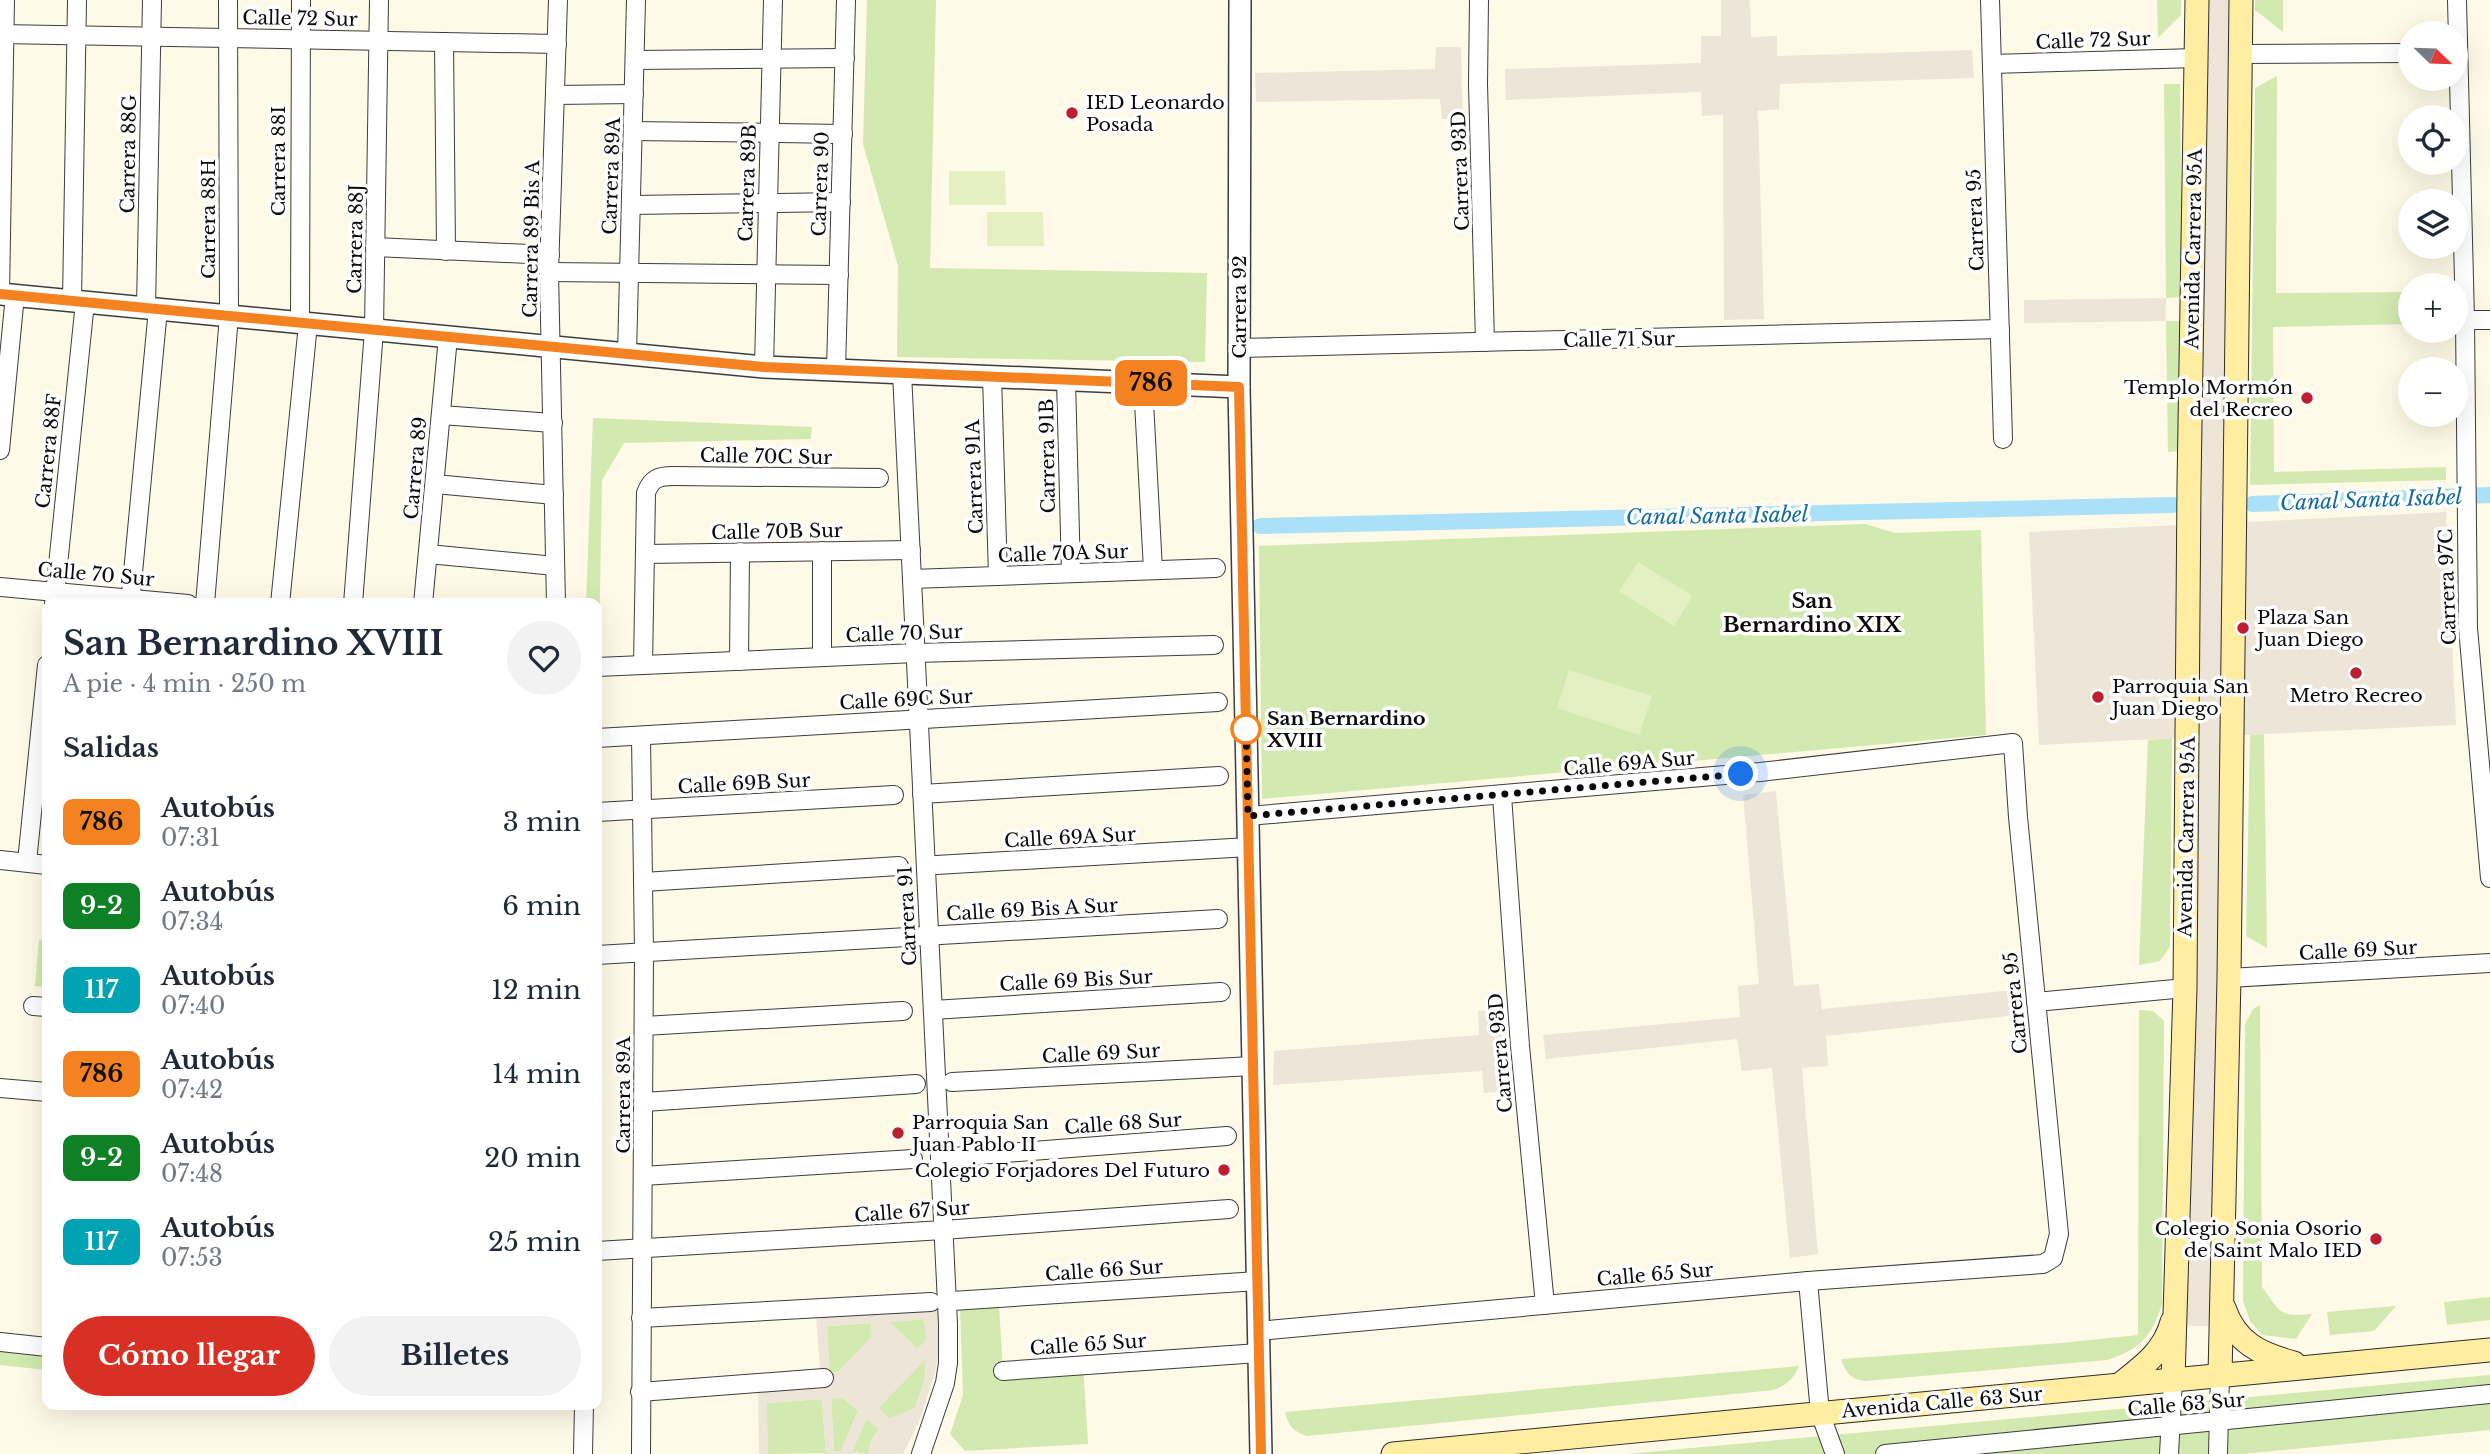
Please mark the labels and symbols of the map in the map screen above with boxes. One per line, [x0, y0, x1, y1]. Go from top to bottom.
street label: Calle 72 Sur [242, 6, 358, 31]
north arrow [2398, 21, 2468, 91]
street label: Calle 72 Sur [2035, 27, 2151, 54]
place label: IED Leonardo Posada [1086, 91, 1225, 136]
street label: Carrera 88G [116, 94, 141, 214]
marker: IED Leonardo Posada [1064, 105, 1080, 121]
street label: Carrera 88I [267, 106, 290, 216]
street label: Carrera 93D [1447, 111, 1474, 231]
street label: Carrera 89A [598, 117, 625, 235]
street label: Carrera 89B [734, 124, 761, 242]
street label: Carrera 90 [807, 131, 834, 237]
street label: Avenida Carrera 95A [2180, 148, 2207, 351]
street label: Carrera 88H [197, 159, 220, 279]
street label: Carrera 89 Bis A [519, 160, 544, 318]
street label: Carrera 95 [1962, 168, 1989, 272]
street label: Carrera 88J [343, 184, 368, 294]
street label: Carrera 92 [1228, 255, 1251, 359]
street label: Calle 71 Sur [1563, 327, 1675, 352]
line badge: 786 [1111, 360, 1191, 406]
place label: Templo Mormón del Recreo [2124, 376, 2293, 421]
marker: Templo Mormón del Recreo [2299, 390, 2315, 406]
street label: Carrera 88F [31, 392, 66, 510]
street label: Carrera 91B [1035, 398, 1060, 514]
street label: Carrera 89 [400, 416, 431, 520]
street label: Carrera 91A [961, 419, 988, 535]
street label: Calle 70C Sur [700, 444, 832, 469]
water label: Canal Santa Isabel [2279, 484, 2463, 516]
water label: Canal Santa Isabel [1626, 501, 1809, 531]
street label: Calle 70B Sur [711, 519, 843, 544]
street label: Carrera 97C [2434, 528, 2461, 646]
street label: Calle 70A Sur [997, 540, 1129, 567]
street label: Calle 70 Sur [37, 558, 155, 591]
district label: San Bernardino XIX [1723, 588, 1902, 638]
place label: Plaza San Juan Diego [2254, 606, 2364, 651]
street label: Calle 70 Sur [845, 620, 963, 647]
marker: Plaza San Juan Diego [2235, 620, 2251, 636]
marker: Metro Recreo [2348, 665, 2364, 681]
place label: Parroquia San Juan Diego [2109, 675, 2249, 720]
place label: Metro Recreo [2289, 684, 2423, 707]
street label: Calle 69C Sur [839, 685, 973, 714]
marker: Parroquia San Juan Diego [2090, 689, 2106, 705]
place label: San Bernardino XVIII [1266, 707, 1426, 752]
marker: San Bernardino XVIII [1231, 714, 1261, 744]
street label: Avenida Carrera 95A [2173, 736, 2200, 939]
street label: Calle 69A Sur [1562, 746, 1696, 781]
your location [1723, 756, 1758, 791]
street label: Calle 69B Sur [677, 769, 811, 798]
street label: Calle 69A Sur [1004, 823, 1136, 852]
street label: Carrera 91 [893, 865, 922, 967]
street label: Calle 69 Bis A Sur [945, 894, 1119, 925]
street label: Calle 69 Sur [2298, 936, 2418, 965]
street label: Carrera 95 [1999, 951, 2032, 1055]
street label: Calle 69 Bis Sur [999, 965, 1153, 996]
street label: Carrera 93D [1484, 992, 1517, 1114]
street label: Carrera 89A [612, 1036, 635, 1154]
street label: Calle 69 Sur [1041, 1039, 1161, 1068]
street label: Calle 68 Sur [1064, 1108, 1183, 1139]
place label: Parroquia San Juan Pablo II [909, 1111, 1049, 1156]
marker: Parroquia San Juan Pablo II [890, 1125, 906, 1141]
place label: Colegio Forjadores Del Futuro [915, 1159, 1210, 1182]
marker: Colegio Forjadores Del Futuro [1216, 1162, 1232, 1178]
street label: Calle 67 Sur [854, 1196, 971, 1227]
place label: Colegio Sonia Osorio de Saint Malo IED [2155, 1217, 2362, 1262]
marker: Colegio Sonia Osorio de Saint Malo IED [2368, 1231, 2384, 1247]
street label: Calle 66 Sur [1044, 1255, 1164, 1286]
street label: Calle 65 Sur [1596, 1258, 1714, 1291]
street label: Calle 65 Sur [1029, 1329, 1147, 1360]
street label: Avenida Calle 63 Sur [1840, 1382, 2044, 1423]
street label: Calle 63 Sur [2126, 1388, 2246, 1421]

